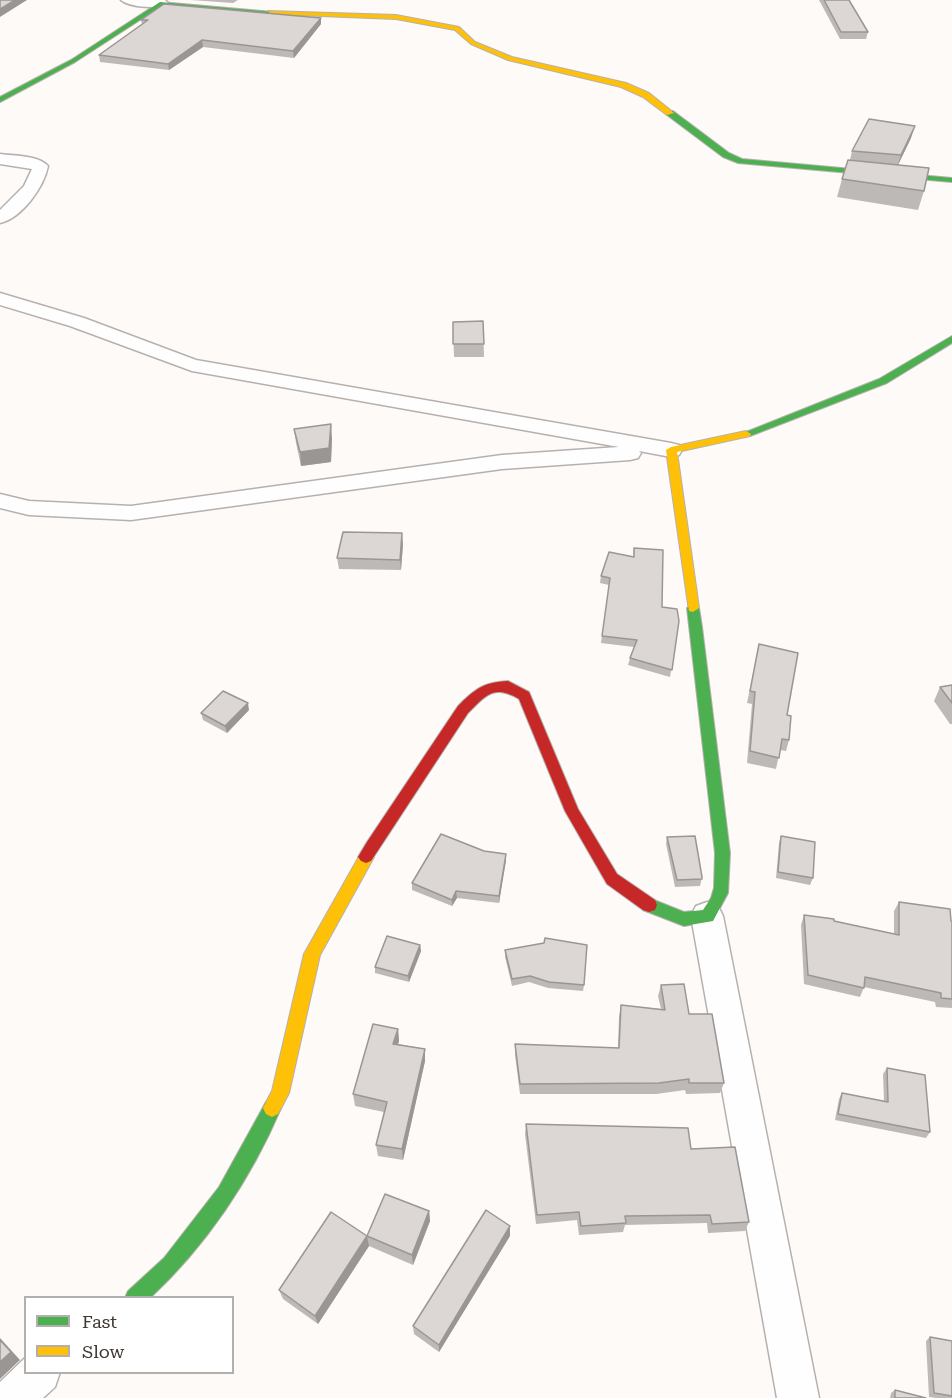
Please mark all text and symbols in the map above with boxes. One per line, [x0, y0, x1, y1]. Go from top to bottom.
legend [24, 1296, 234, 1374]
text: Fast [82, 1311, 117, 1332]
text: Slow [82, 1341, 124, 1362]

